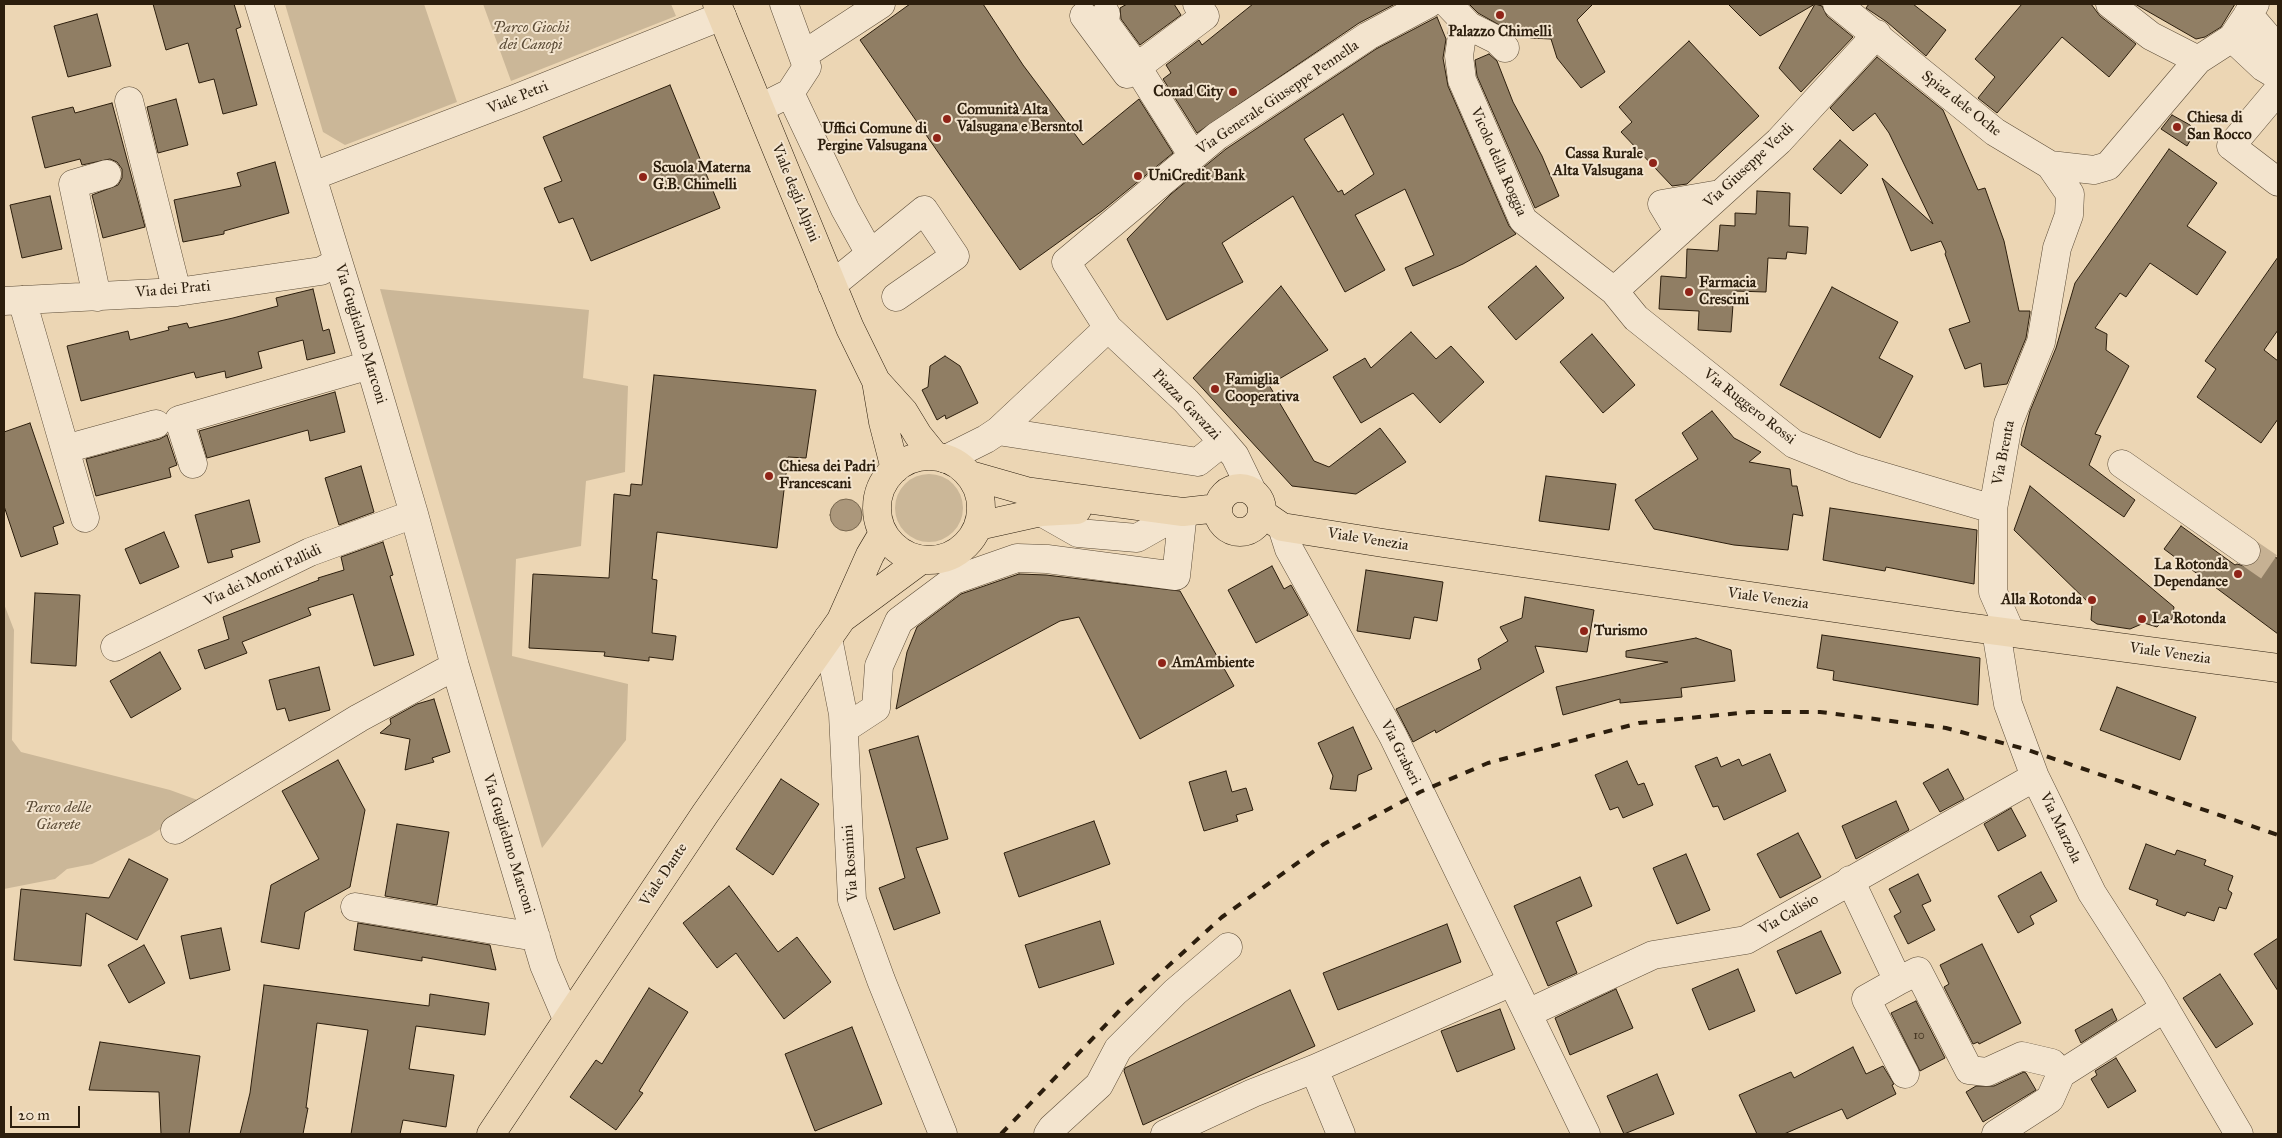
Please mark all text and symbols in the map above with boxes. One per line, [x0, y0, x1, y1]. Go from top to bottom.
marker: Palazzo Chimelli [1494, 9, 1506, 21]
park label: Parco Giochi dei Canopi [493, 19, 569, 54]
place label: Palazzo Chimelli [1448, 23, 1552, 41]
street label: Via Generale Giuseppe Pennella [1193, 37, 1363, 159]
street label: Spiaz dele Oche [1918, 67, 2004, 141]
street label: Viale Petri [485, 78, 551, 118]
place label: Conad City [1153, 83, 1223, 101]
marker: Conad City [1227, 86, 1239, 98]
place label: Comunità Alta Valsugana e Bersntol [957, 101, 1083, 136]
street label: Vicolo della Roggia [1466, 105, 1530, 219]
place label: Chiesa di San Rocco [2187, 109, 2252, 144]
marker: Comunità Alta Valsugana e Bersntol [941, 113, 953, 125]
place label: Uffici Comune di Pergine Valsugana [817, 120, 927, 155]
street label: Via Giuseppe Verdi [1700, 120, 1798, 212]
marker: Chiesa di San Rocco [2171, 121, 2183, 133]
marker: Uffici Comune di Pergine Valsugana [931, 132, 943, 144]
street label: Viale degli Alpini [767, 141, 823, 245]
place label: Cassa Rurale Alta Valsugana [1553, 145, 1643, 180]
marker: Cassa Rurale Alta Valsugana [1647, 157, 1659, 169]
place label: Scuola Materna G.B. Chimelli [653, 159, 751, 194]
place label: UniCredit Bank [1148, 167, 1245, 185]
marker: UniCredit Bank [1132, 170, 1144, 182]
marker: Scuola Materna G.B. Chimelli [637, 171, 649, 183]
street label: Via Guglielmo Marconi [330, 262, 390, 406]
place label: Farmacia Crescini [1699, 274, 1756, 309]
street label: Via dei Prati [135, 278, 211, 302]
marker: Farmacia Crescini [1683, 286, 1695, 298]
street label: Via Ruggero Rossi [1699, 365, 1799, 449]
street label: Piazza Gavazzi [1148, 366, 1224, 444]
place label: Famiglia Cooperativa [1225, 371, 1299, 406]
marker: Famiglia Cooperativa [1209, 383, 1221, 395]
street label: Via Brenta [1989, 419, 2019, 487]
place label: Chiesa dei Padri Francescani [779, 458, 876, 493]
marker: Chiesa dei Padri Francescani [763, 470, 775, 482]
street label: Viale Venezia [1326, 525, 1410, 555]
street label: Via dei Monti Pallidi [201, 541, 325, 611]
place label: La Rotonda Dependance [2153, 556, 2228, 591]
marker: La Rotonda Dependance [2232, 568, 2244, 580]
street label: Viale Venezia [1726, 584, 1810, 614]
place label: Alla Rotonda [2001, 591, 2082, 609]
marker: Alla Rotonda [2086, 594, 2098, 606]
place label: La Rotonda [2152, 610, 2226, 628]
marker: La Rotonda [2136, 613, 2148, 625]
place label: Turismo [1594, 622, 1647, 640]
marker: Turismo [1578, 625, 1590, 637]
street label: Viale Venezia [2128, 639, 2212, 669]
place label: AmAmbiente [1172, 654, 1255, 672]
marker: AmAmbiente [1156, 657, 1168, 669]
street label: Via Graberi [1376, 718, 1424, 788]
street label: Via Guglielmo Marconi [478, 772, 538, 916]
street label: Via Marzola [2035, 790, 2085, 866]
park label: Parco delle Giarete [25, 799, 91, 834]
street label: Via Rosmini [839, 824, 863, 902]
street label: Viale Dante [636, 840, 692, 910]
street label: Via Calisio [1756, 891, 1822, 939]
house number: 10 [1913, 1029, 1925, 1043]
scale bar [12, 1096, 82, 1128]
text: 20 m [18, 1106, 50, 1124]

